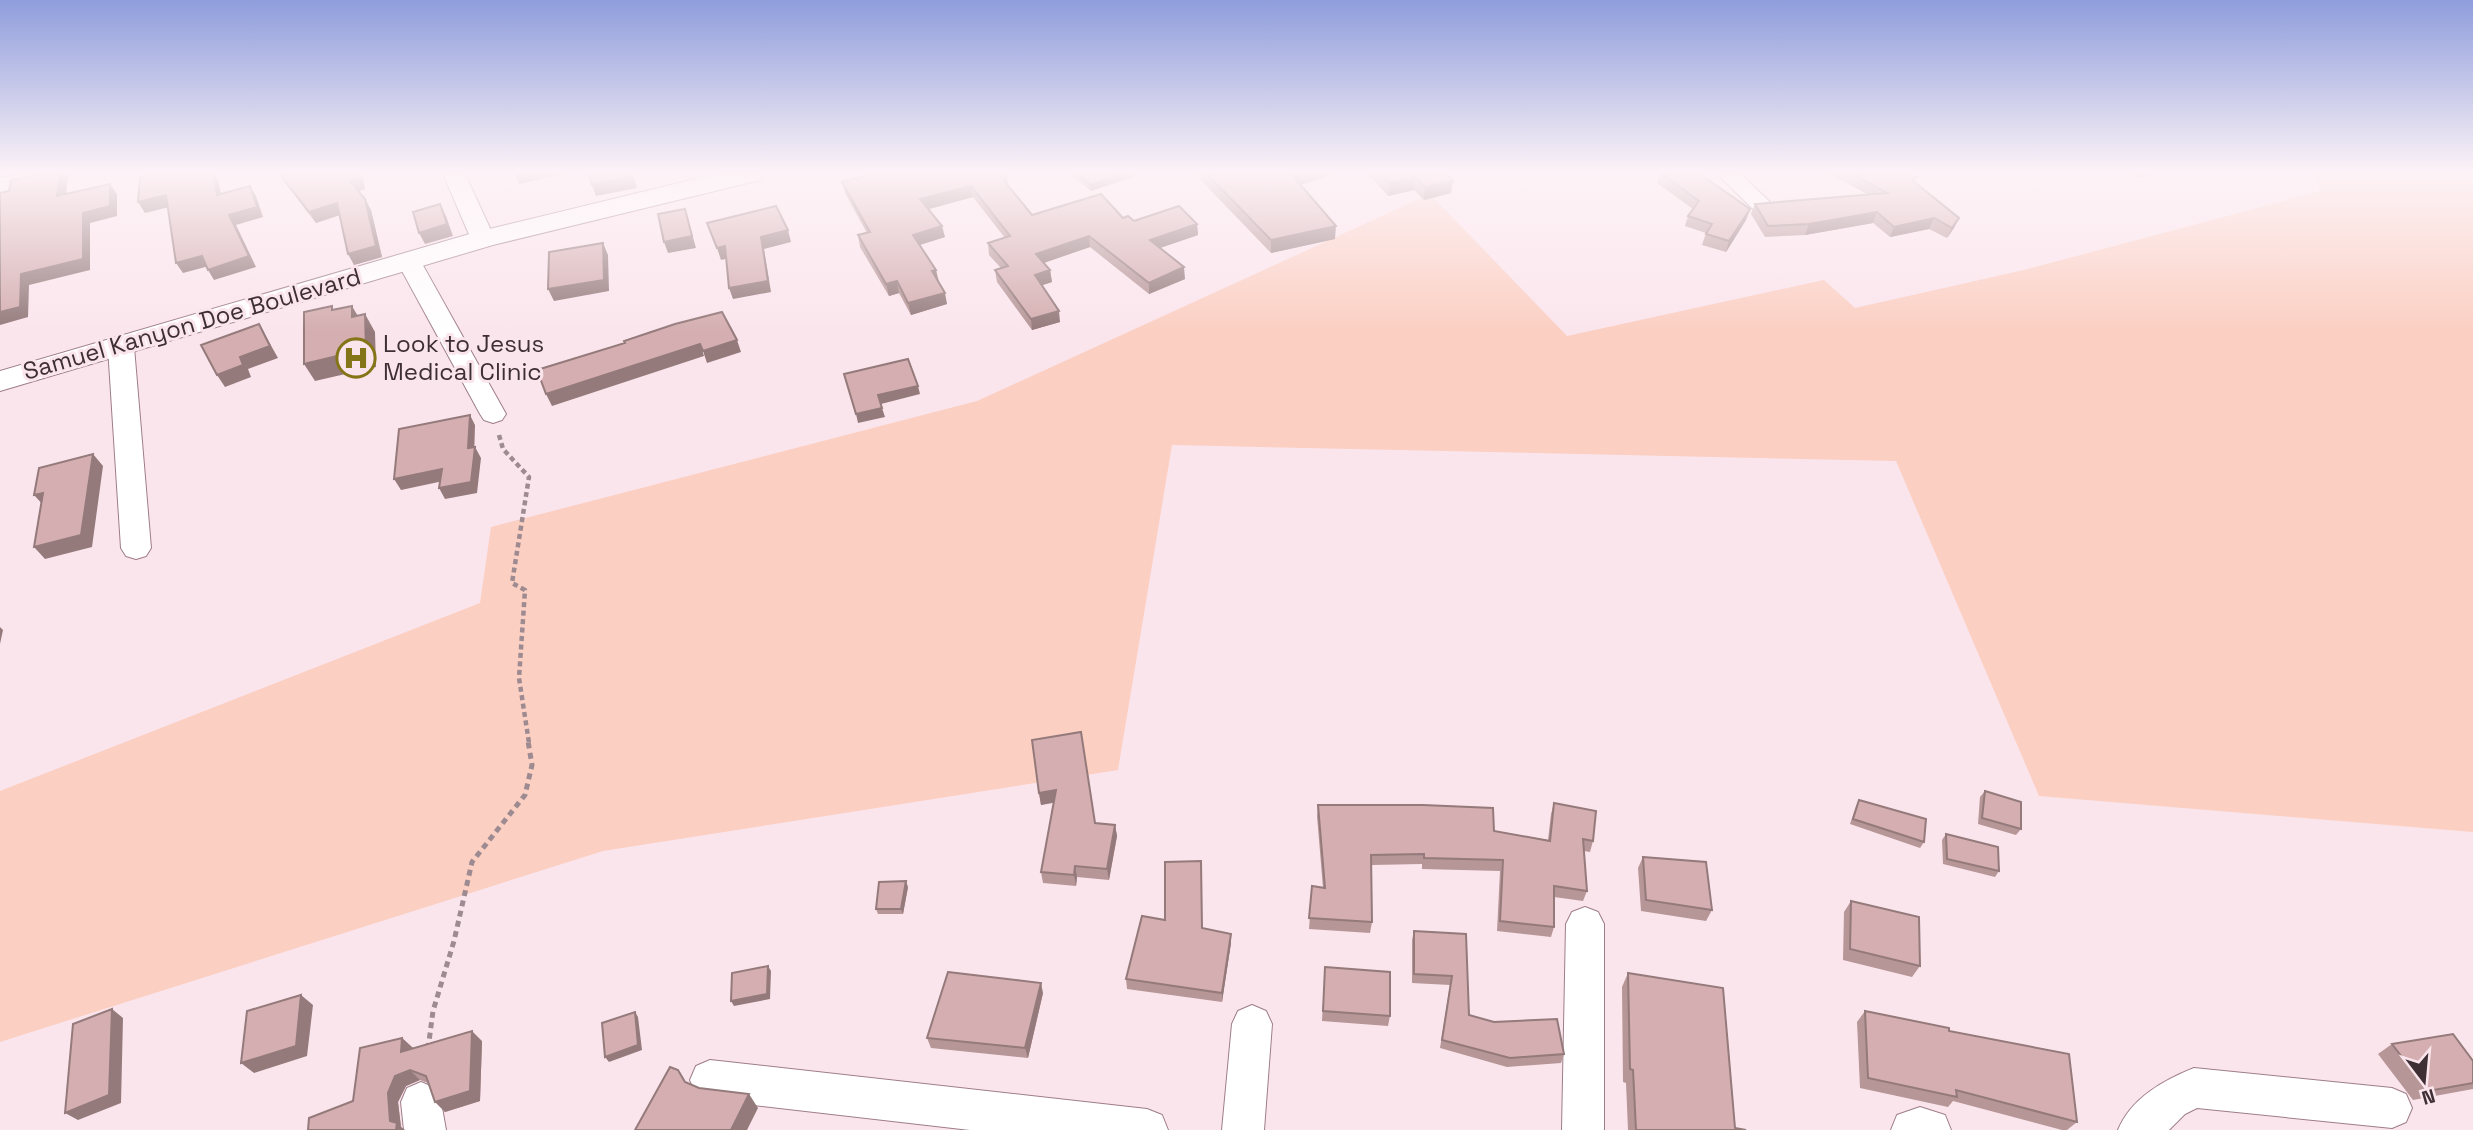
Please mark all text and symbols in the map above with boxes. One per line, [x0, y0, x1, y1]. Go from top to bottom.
street label: Samuel Kanyon Doe Boulevard [19, 260, 364, 387]
place label: Look to Jesus Medical Clinic [383, 328, 544, 387]
hospital icon: Look to Jesus Medical Clinic [335, 337, 377, 379]
north arrow [2389, 1046, 2459, 1116]
text: N [2419, 1083, 2438, 1111]

